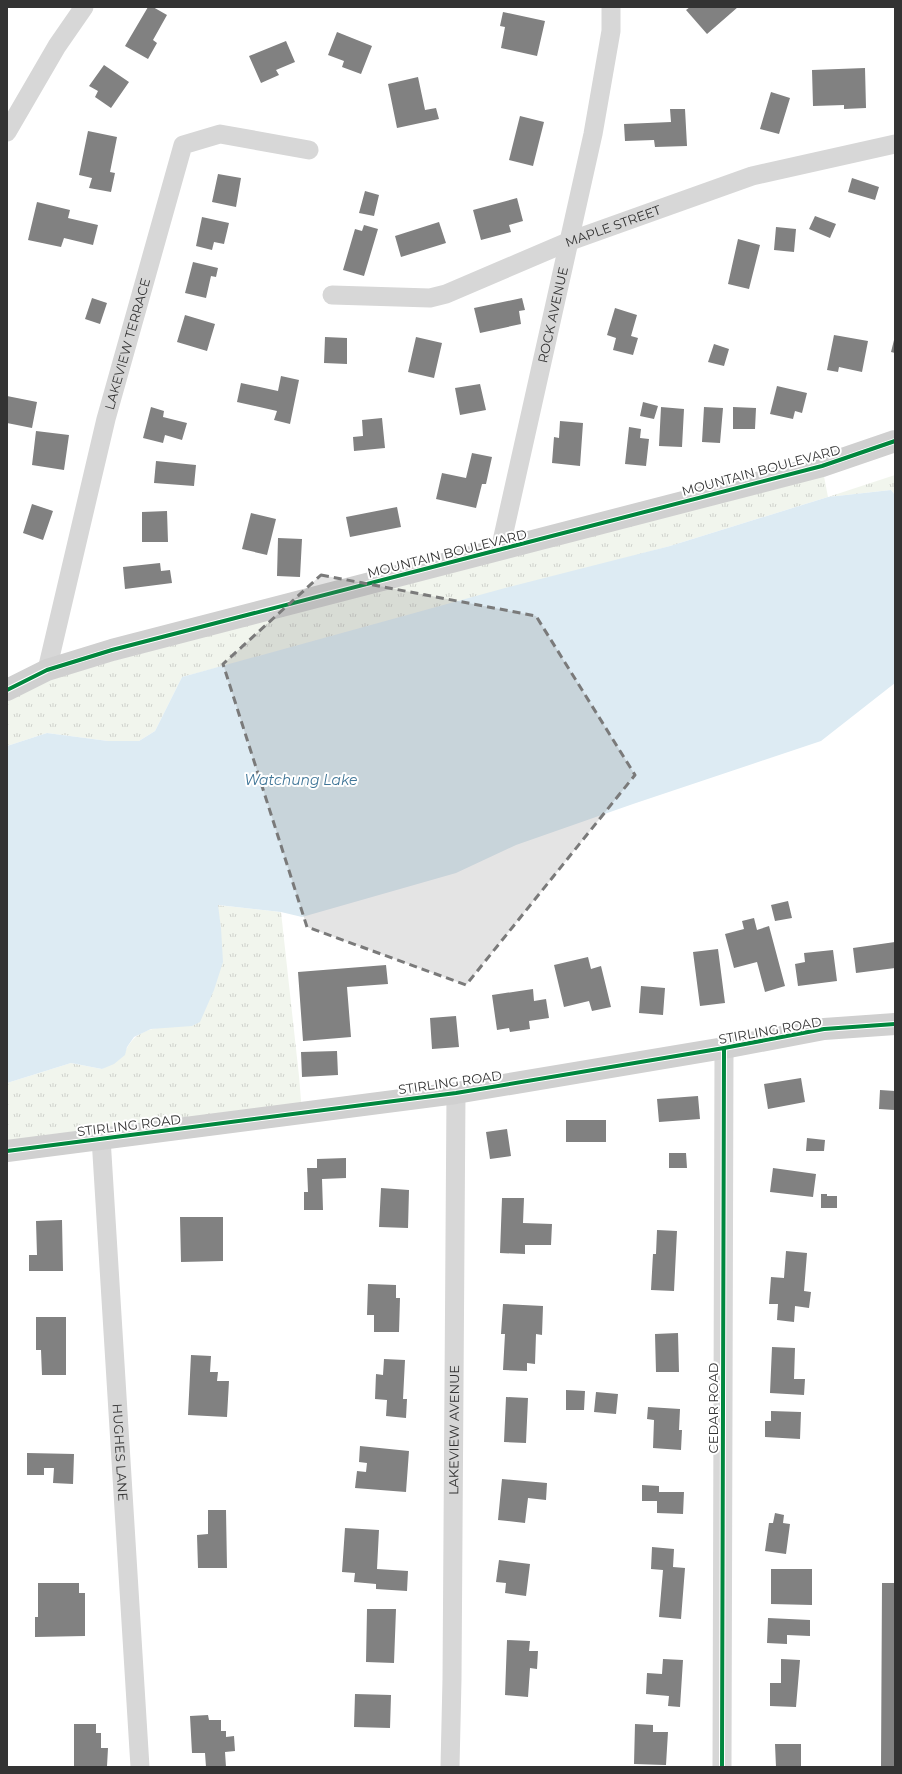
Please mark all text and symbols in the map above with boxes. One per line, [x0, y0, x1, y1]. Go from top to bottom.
street label: MAPLE STREET [563, 201, 663, 250]
street label: ROCK AVENUE [534, 265, 571, 364]
street label: LAKEVIEW TERRACE [101, 276, 153, 411]
street label: MOUNTAIN BOULEVARD [680, 441, 842, 499]
street label: MOUNTAIN BOULEVARD [366, 525, 529, 581]
water label: Watchung Lake [245, 771, 357, 789]
street label: STIRLING ROAD [717, 1013, 823, 1047]
street label: STIRLING ROAD [397, 1067, 503, 1097]
street label: STIRLING ROAD [76, 1111, 182, 1139]
street label: CEDAR ROAD [705, 1362, 721, 1453]
street label: LAKEVIEW AVENUE [445, 1365, 462, 1495]
street label: HUGHES LANE [109, 1403, 132, 1502]

